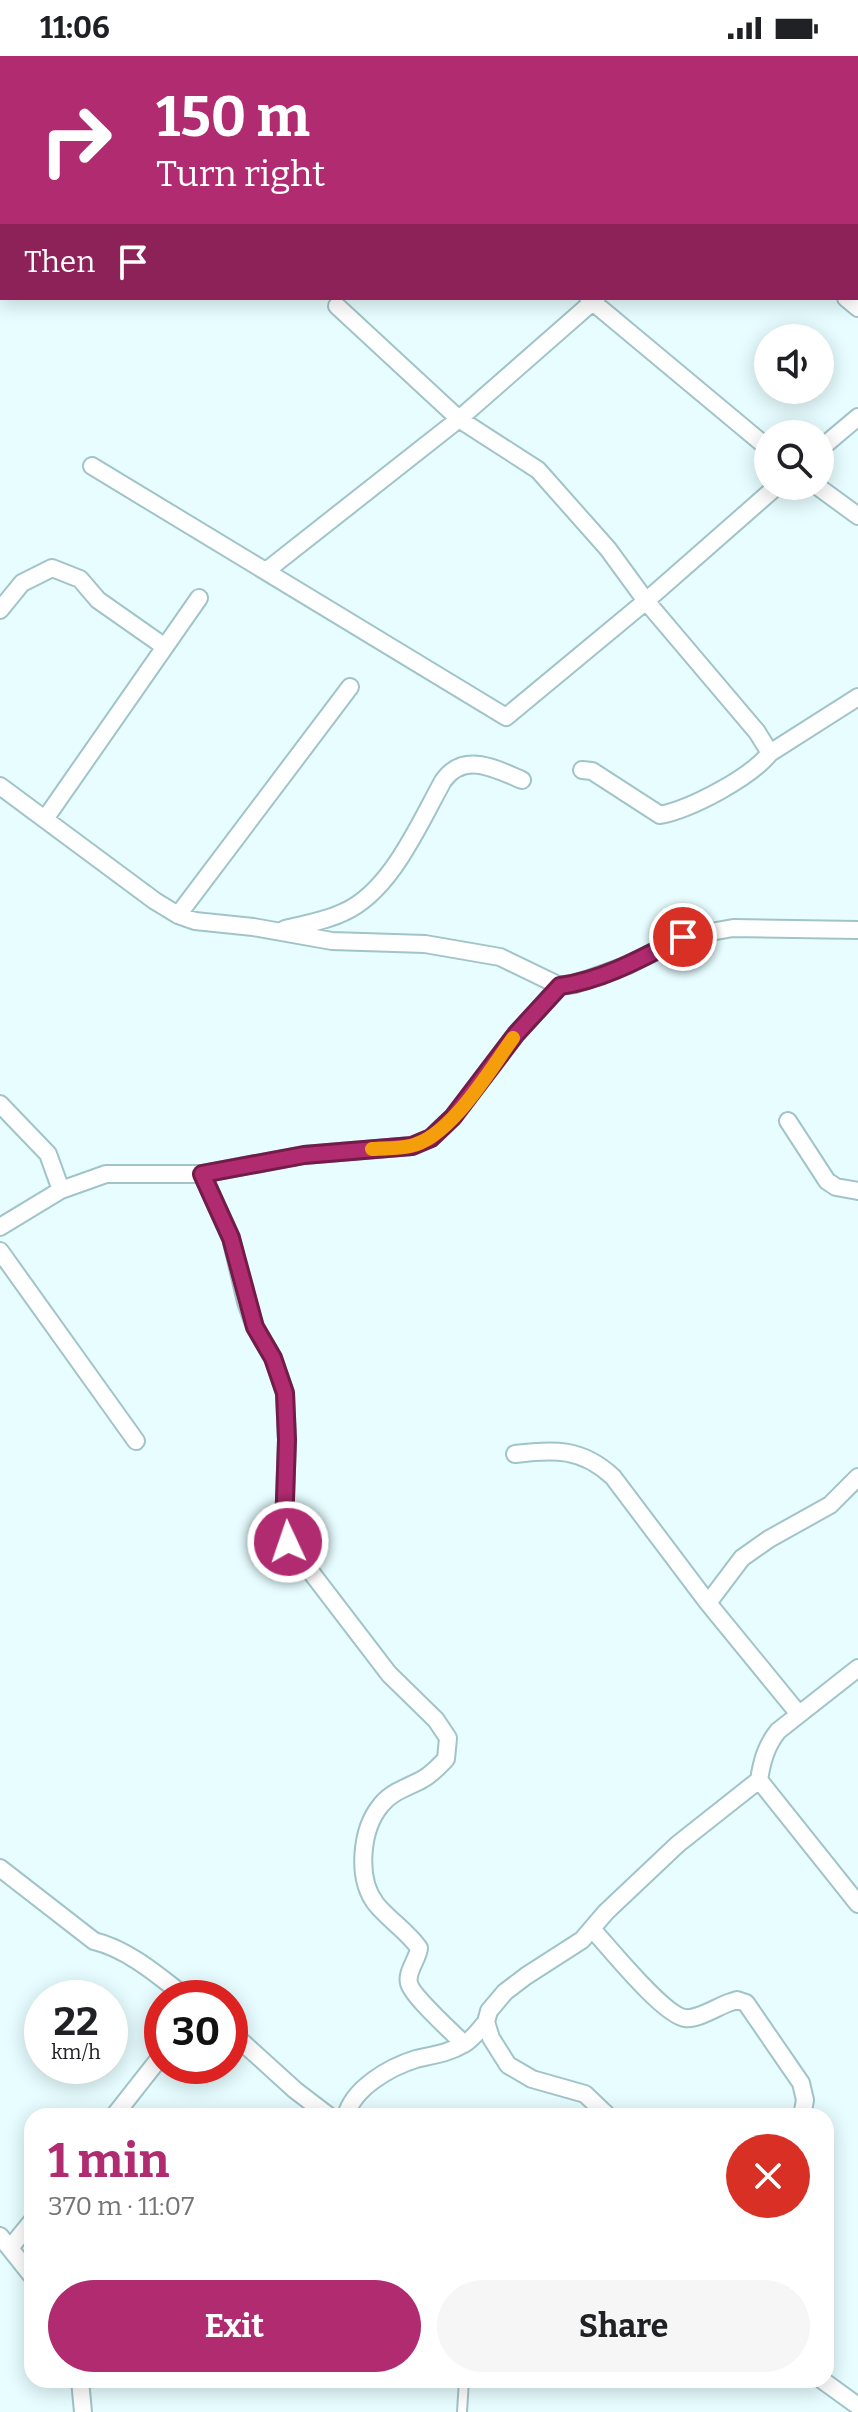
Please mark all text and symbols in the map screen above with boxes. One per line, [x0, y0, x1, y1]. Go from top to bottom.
text: 11:06 [40, 10, 110, 46]
text: 150 m [156, 84, 310, 151]
icon: right [24, 88, 128, 192]
text: Turn right [156, 152, 325, 196]
icon: arrive [111, 240, 155, 284]
text: Then [24, 244, 95, 280]
map controls [754, 324, 834, 500]
button: sound [754, 324, 834, 404]
button: search [754, 420, 834, 500]
pin [649, 903, 717, 971]
icon: arrive [661, 915, 705, 959]
position arrow [246, 1500, 330, 1584]
speed limit sign: 30 [144, 1980, 248, 2084]
text: 22 [53, 1998, 99, 2046]
text: km/h [51, 2040, 101, 2064]
text: 1 min [48, 2132, 169, 2190]
button: close [726, 2134, 810, 2218]
text: 370 m · 11:07 [48, 2191, 194, 2222]
button: Exit [48, 2280, 421, 2372]
button: Share [437, 2280, 810, 2372]

